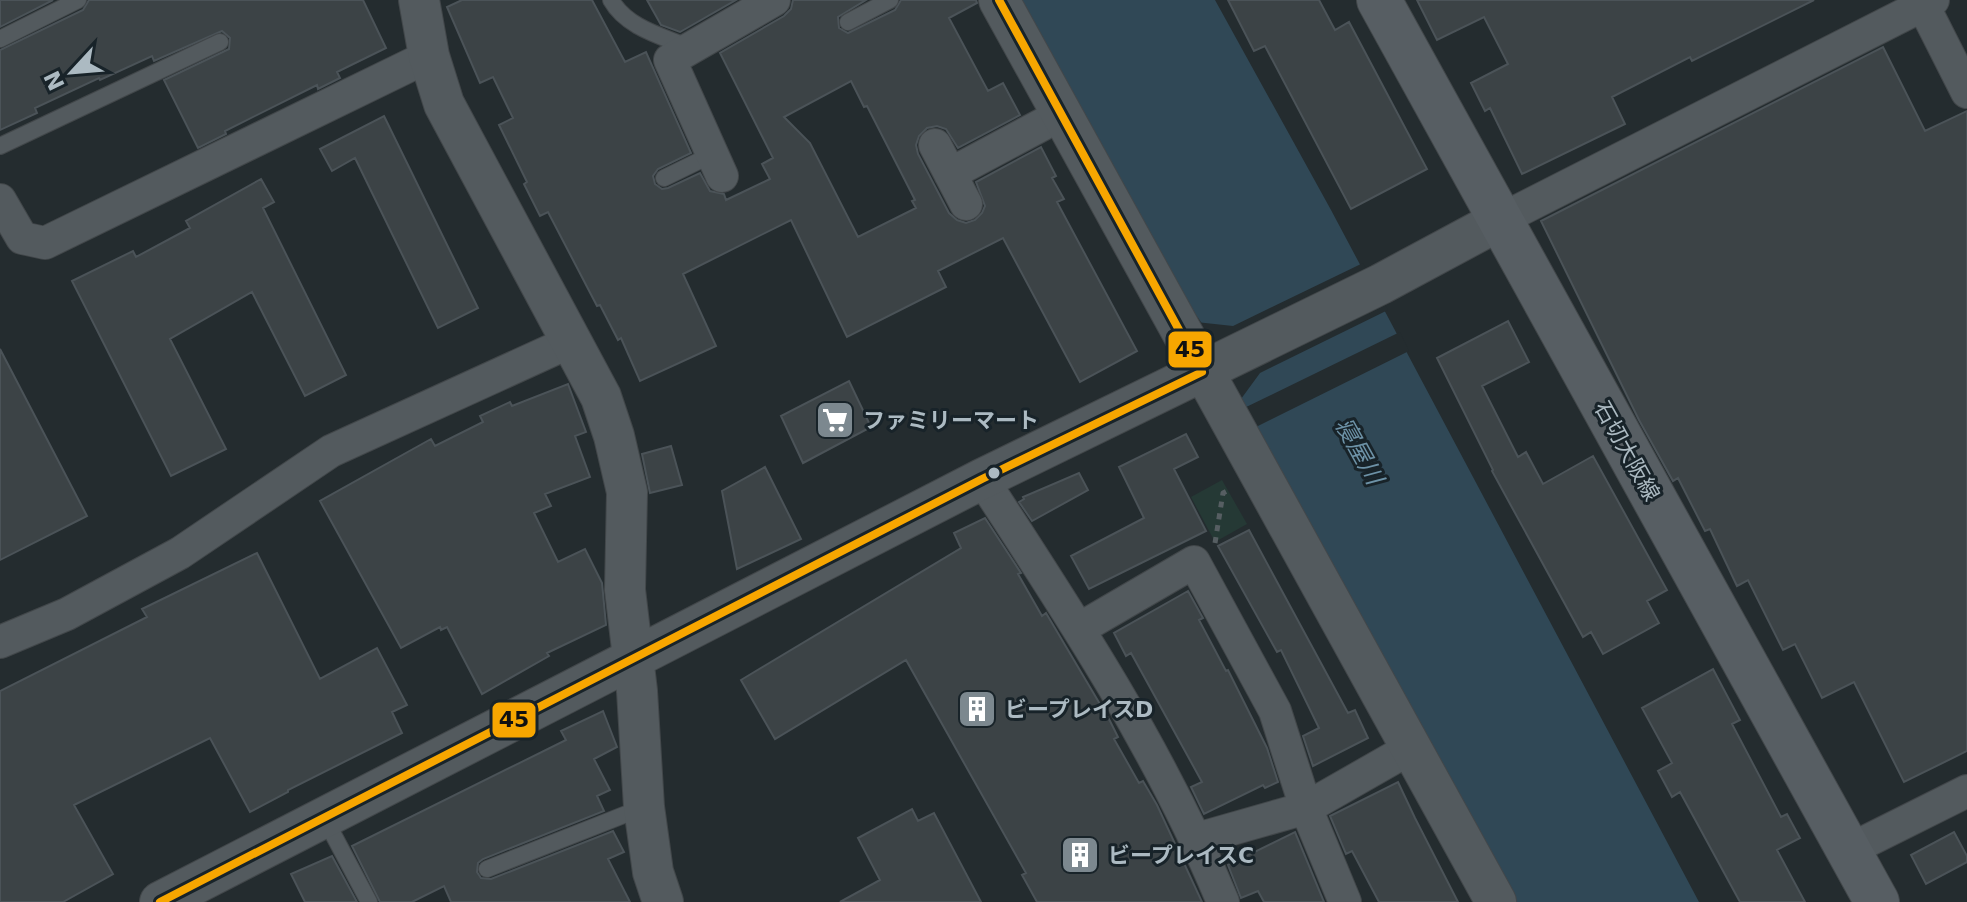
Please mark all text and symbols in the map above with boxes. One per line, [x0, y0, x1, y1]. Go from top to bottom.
north arrow [32, 32, 112, 112]
text: N [39, 67, 70, 94]
line badge: 45 [1167, 330, 1213, 369]
text: 45 [1175, 337, 1205, 362]
street label: 石切大阪線 [1589, 397, 1665, 505]
supermarket icon: ファミリーマート [814, 399, 856, 441]
place label: ファミリーマート [863, 408, 1039, 433]
water label: 寝屋川 [1329, 413, 1390, 492]
unlabelled marker [986, 465, 1002, 481]
building icon: ビープレイスD [956, 688, 998, 730]
place label: ビープレイスD [1005, 697, 1153, 722]
line badge: 45 [491, 701, 537, 739]
text: 45 [499, 707, 529, 732]
building icon: ビープレイスC [1059, 834, 1101, 876]
place label: ビープレイスC [1108, 843, 1254, 868]

